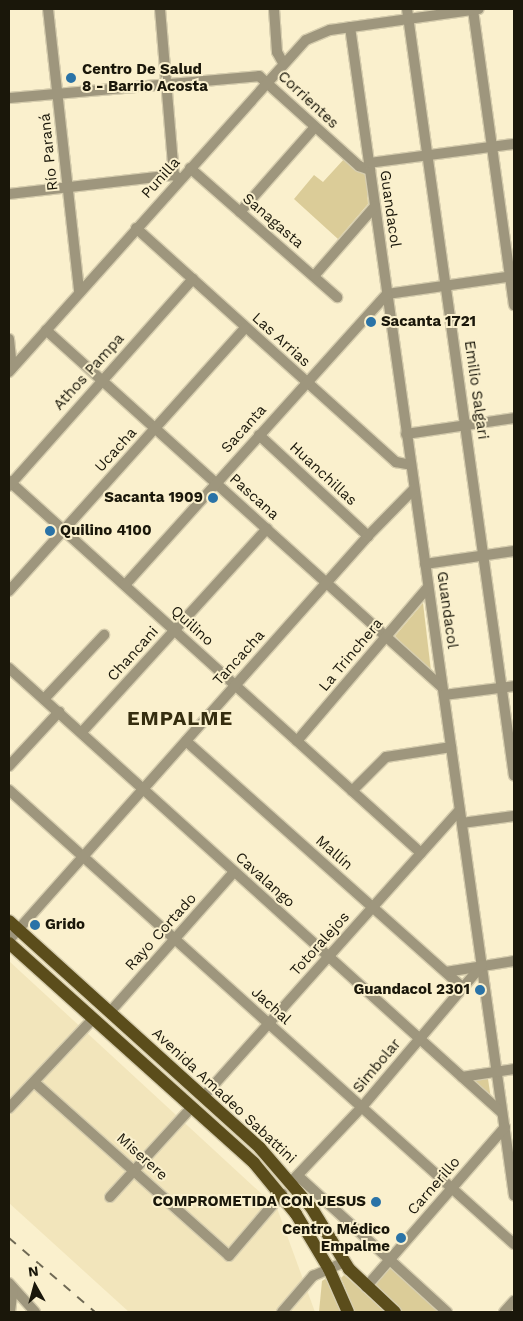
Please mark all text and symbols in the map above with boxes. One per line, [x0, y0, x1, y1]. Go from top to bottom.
place label: Centro De Salud 8 - Barrio Acosta [82, 60, 208, 95]
street label: Corrientes [274, 67, 342, 133]
marker: Centro De Salud 8 - Barrio Acosta [64, 71, 78, 85]
street label: Río Paraná [36, 112, 62, 192]
street label: Punilla [138, 154, 184, 202]
street label: Guandacol [376, 169, 404, 249]
street label: Sanagasta [239, 190, 307, 252]
street label: Las Arrias [248, 309, 314, 371]
place label: Sacanta 1721 [381, 313, 476, 331]
marker: Sacanta 1721 [365, 316, 377, 328]
street label: Athos Pampa [50, 330, 128, 414]
street label: Emilio Salgari [460, 339, 492, 441]
street label: Sacanta [218, 401, 270, 457]
street label: Ucacha [91, 424, 141, 476]
street label: Huanchillas [286, 438, 360, 510]
street label: Pascana [226, 470, 282, 524]
place label: Sacanta 1909 [104, 489, 203, 507]
marker: Sacanta 1909 [207, 492, 219, 504]
place label: Quilino 4100 [60, 522, 152, 540]
marker: Quilino 4100 [44, 525, 56, 537]
street label: Guandacol [433, 570, 461, 650]
street label: Quilino [167, 602, 217, 650]
street label: La Trinchera [315, 614, 387, 696]
street label: Chancani [104, 623, 162, 685]
street label: Tancacha [209, 627, 269, 689]
district label: EMPALME [126, 706, 234, 730]
street label: Mallín [312, 832, 356, 874]
street label: Cavalango [231, 849, 299, 911]
street label: Rayo Cortado [122, 890, 200, 974]
street label: Totoralejos [287, 908, 353, 980]
place label: Grido [45, 916, 85, 934]
marker: Grido [29, 919, 41, 931]
place label: Guandacol 2301 [353, 981, 470, 999]
street label: Jachal [247, 983, 295, 1029]
marker: Guandacol 2301 [474, 984, 486, 996]
street label: Avenida Amadeo Sabattini [148, 1024, 300, 1168]
street label: Simbolar [349, 1035, 405, 1097]
street label: Miserere [113, 1129, 171, 1185]
street label: Carnerillo [404, 1153, 464, 1219]
place label: COMPROMETIDA CON JESUS [152, 1193, 366, 1211]
marker: COMPROMETIDA CON JESUS [370, 1196, 382, 1208]
place label: Centro Médico Empalme [282, 1220, 390, 1255]
marker: Centro Médico Empalme [394, 1231, 408, 1245]
north arrow [10, 1261, 60, 1311]
text: N [27, 1263, 39, 1280]

